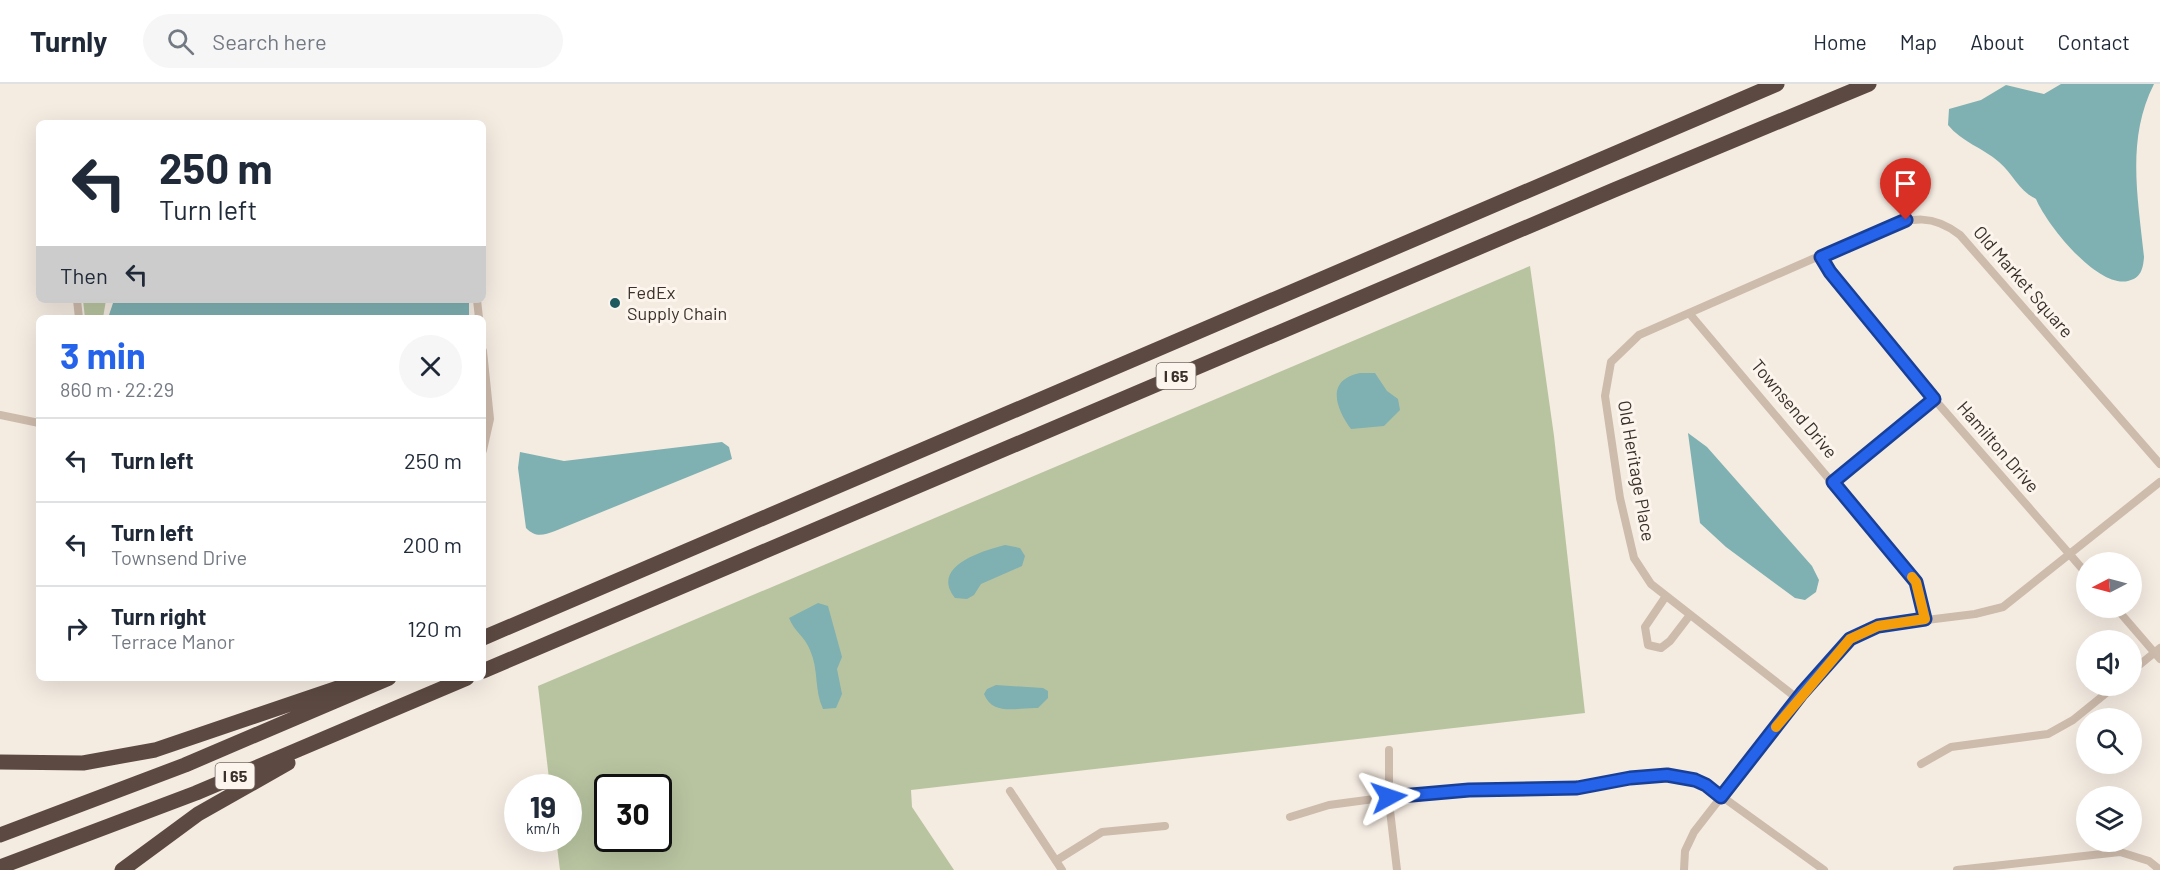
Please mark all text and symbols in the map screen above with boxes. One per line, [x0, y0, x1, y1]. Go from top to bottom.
search box [143, 14, 563, 68]
text: Turnly [30, 24, 107, 58]
icon: search [164, 25, 197, 58]
text: Search here [212, 28, 327, 54]
text: Home [1813, 29, 1867, 54]
text: Map [1900, 29, 1937, 54]
text: About [1970, 29, 2025, 54]
text: Contact [2058, 29, 2130, 54]
text: 250 m [159, 142, 273, 192]
icon: left [60, 144, 138, 222]
pin [1880, 158, 1931, 220]
icon: arrive [1889, 167, 1922, 200]
text: Turn left [159, 193, 257, 225]
street label: Old Market Square [1969, 221, 2078, 342]
icon: left [120, 258, 153, 291]
text: Then [60, 262, 108, 288]
place label: FedEx Supply Chain [627, 281, 727, 324]
marker: FedEx Supply Chain [608, 296, 622, 310]
text: 3 min [60, 333, 146, 376]
button: close [399, 335, 462, 398]
street label: Townsend Drive [1747, 354, 1843, 462]
road number: I 65 [1156, 363, 1196, 389]
text: 860 m · 22:29 [60, 377, 174, 401]
street label: Hamilton Drive [1953, 396, 2044, 497]
street label: Old Heritage Place [1614, 399, 1660, 543]
icon: left [60, 444, 93, 477]
text: Turn left [111, 447, 194, 473]
text: 250 m [404, 447, 462, 473]
text: Turn left [111, 519, 194, 545]
icon: left [60, 528, 93, 561]
text: 200 m [403, 531, 462, 557]
text: Townsend Drive [111, 545, 247, 569]
north arrow [2076, 552, 2142, 618]
map controls [2076, 552, 2142, 852]
text: Turn right [111, 603, 206, 629]
icon: right [60, 612, 93, 645]
text: 120 m [407, 615, 462, 641]
text: Terrace Manor [111, 629, 235, 653]
button: sound [2076, 630, 2142, 696]
button: search [2076, 708, 2142, 774]
road number: I 65 [216, 763, 254, 789]
position arrow [1357, 765, 1421, 829]
speed limit sign: 30 [594, 774, 672, 852]
button: layers [2076, 786, 2142, 852]
text: 19 [530, 788, 556, 824]
text: km/h [526, 819, 560, 837]

